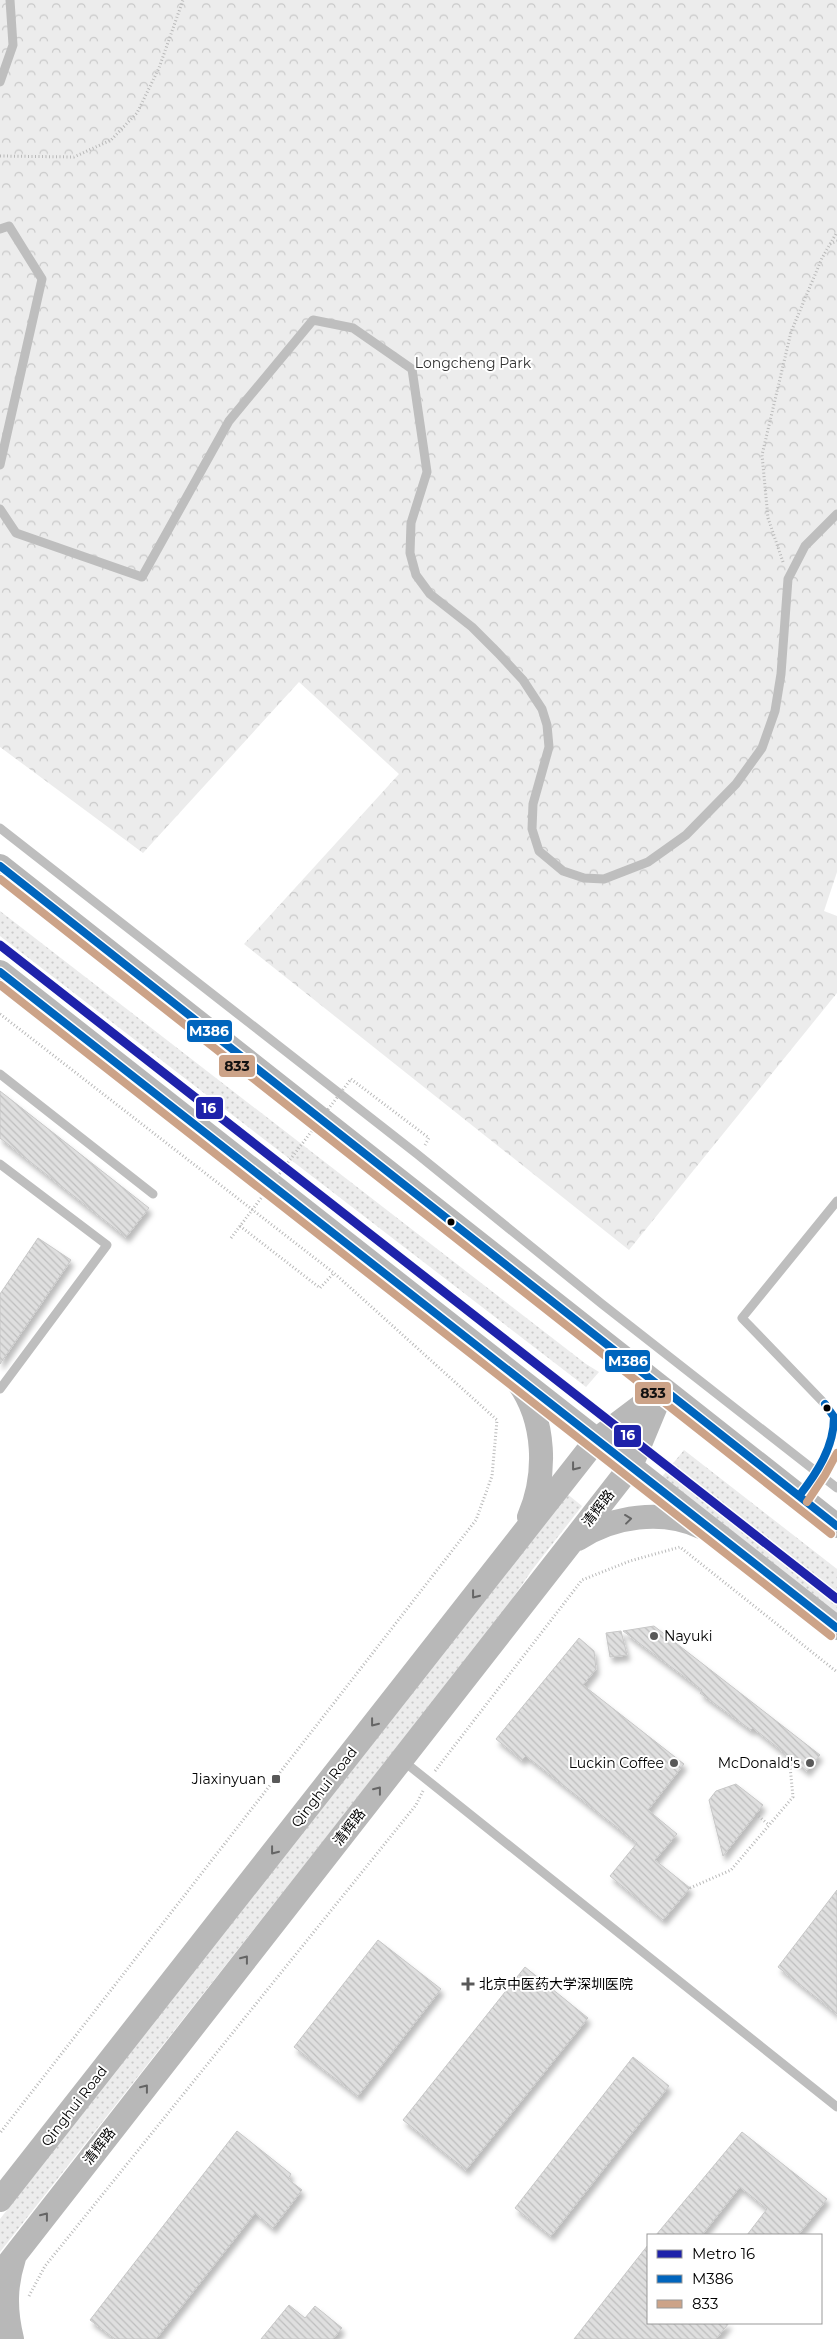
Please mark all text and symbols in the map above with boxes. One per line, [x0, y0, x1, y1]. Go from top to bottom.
park label: Longcheng Park [415, 354, 532, 372]
line badge: M386 [186, 1019, 233, 1043]
text: M386 [189, 1022, 229, 1040]
line badge: 833 [218, 1054, 256, 1078]
text: 833 [224, 1057, 250, 1075]
line badge: 16 [195, 1096, 224, 1120]
text: 16 [202, 1099, 216, 1117]
unlabelled marker [446, 1217, 456, 1227]
line badge: M386 [604, 1349, 651, 1373]
text: M386 [608, 1352, 648, 1370]
line badge: 833 [634, 1381, 672, 1405]
text: 833 [640, 1384, 666, 1402]
unlabelled marker [822, 1403, 832, 1413]
line badge: 16 [613, 1424, 642, 1448]
text: 16 [621, 1426, 635, 1444]
one-way arrow [572, 1461, 580, 1470]
street label: 清辉路 [578, 1486, 618, 1530]
one-way arrow [624, 1514, 632, 1525]
one-way arrow [472, 1589, 480, 1598]
place label: Nayuki [664, 1627, 713, 1645]
marker: Nayuki [648, 1630, 660, 1642]
one-way arrow [372, 1717, 380, 1726]
street label: Qinghui Road [287, 1743, 361, 1831]
place label: Luckin Coffee [569, 1754, 664, 1772]
place label: McDonald's [718, 1754, 800, 1772]
marker: Luckin Coffee [668, 1757, 680, 1769]
marker: McDonald's [804, 1757, 816, 1769]
place label: Jiaxinyuan [191, 1770, 266, 1788]
marker: Jiaxinyuan [270, 1773, 282, 1785]
one-way arrow [372, 1787, 380, 1796]
street label: 清辉路 [329, 1805, 369, 1849]
one-way arrow [271, 1845, 280, 1855]
one-way arrow [240, 1956, 249, 1965]
place label: 北京中医药大学深圳医院 [479, 1975, 633, 1993]
marker: 北京中医药大学深圳医院 [461, 1977, 475, 1991]
street label: Qinghui Road [37, 2062, 111, 2150]
one-way arrow [140, 2084, 149, 2093]
street label: 清辉路 [79, 2124, 119, 2168]
one-way arrow [40, 2212, 49, 2221]
legend [647, 2234, 822, 2324]
text: Metro 16 [692, 2244, 755, 2263]
text: M386 [692, 2269, 734, 2288]
text: 833 [692, 2294, 718, 2313]

